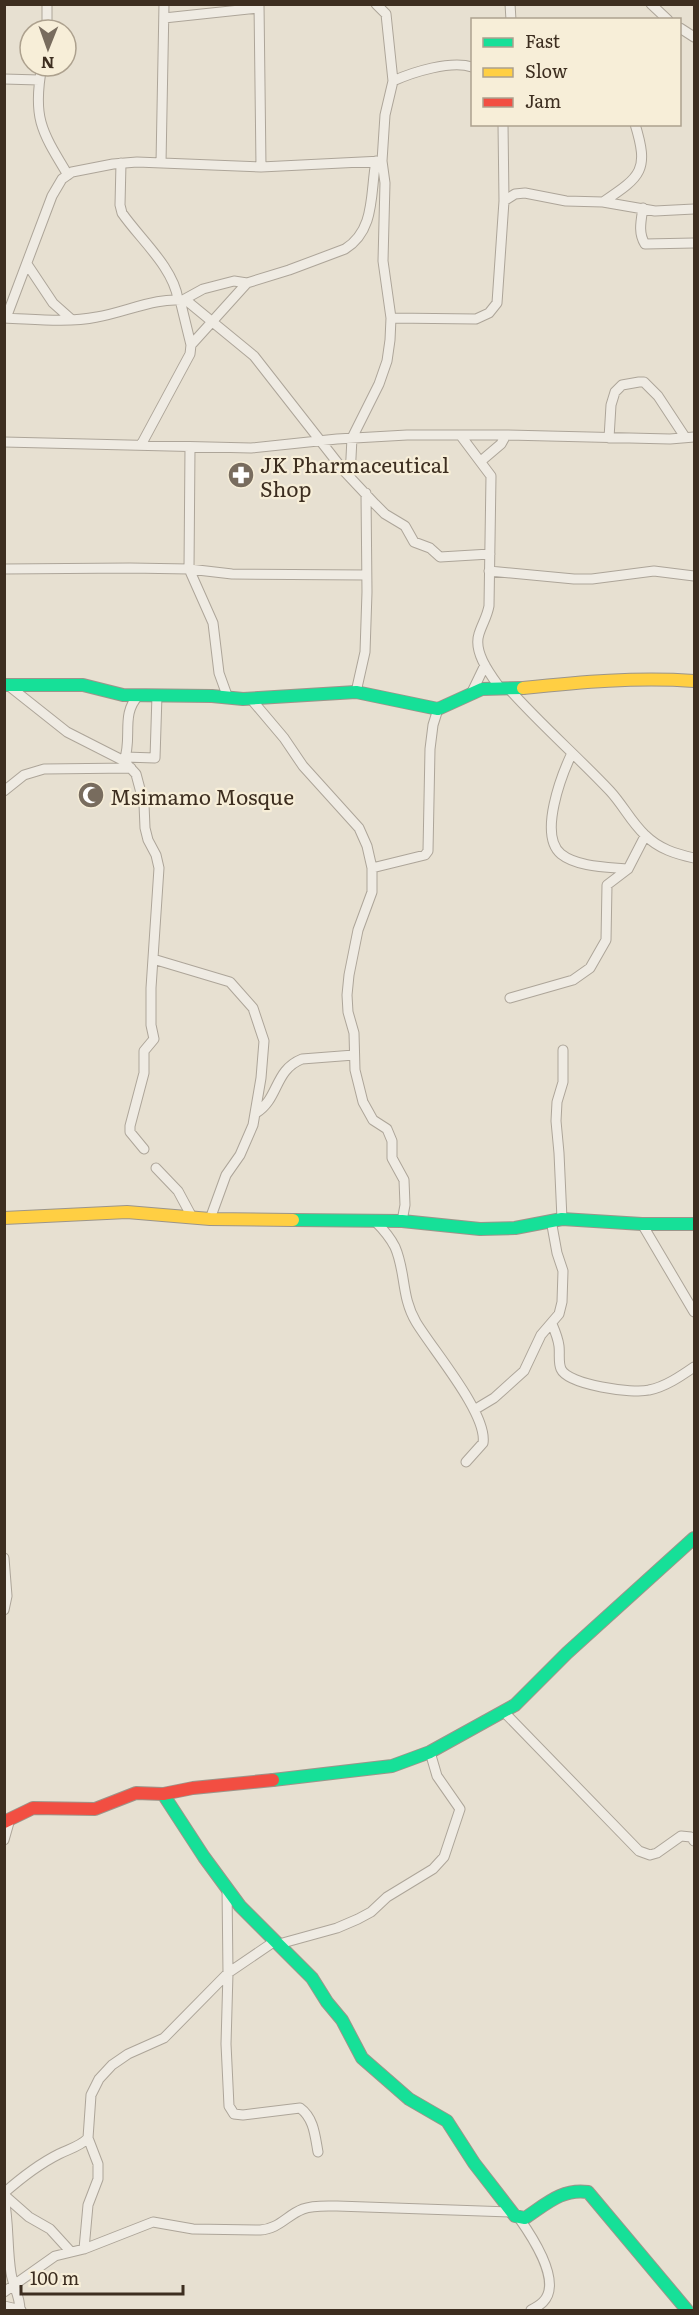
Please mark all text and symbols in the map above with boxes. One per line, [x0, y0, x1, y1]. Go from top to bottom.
north arrow [18, 18, 78, 78]
legend [471, 18, 681, 126]
text: Fast [525, 27, 561, 54]
text: N [41, 52, 55, 76]
text: Slow [525, 57, 568, 84]
text: Jam [525, 87, 561, 114]
place label: JK Pharmaceutical Shop [260, 448, 449, 503]
pharmacy icon: JK Pharmaceutical Shop [226, 460, 256, 490]
mosque icon: Msimamo Mosque [76, 780, 106, 810]
place label: Msimamo Mosque [110, 780, 294, 811]
scale bar [21, 2258, 183, 2296]
text: 100 m [30, 2264, 79, 2291]

